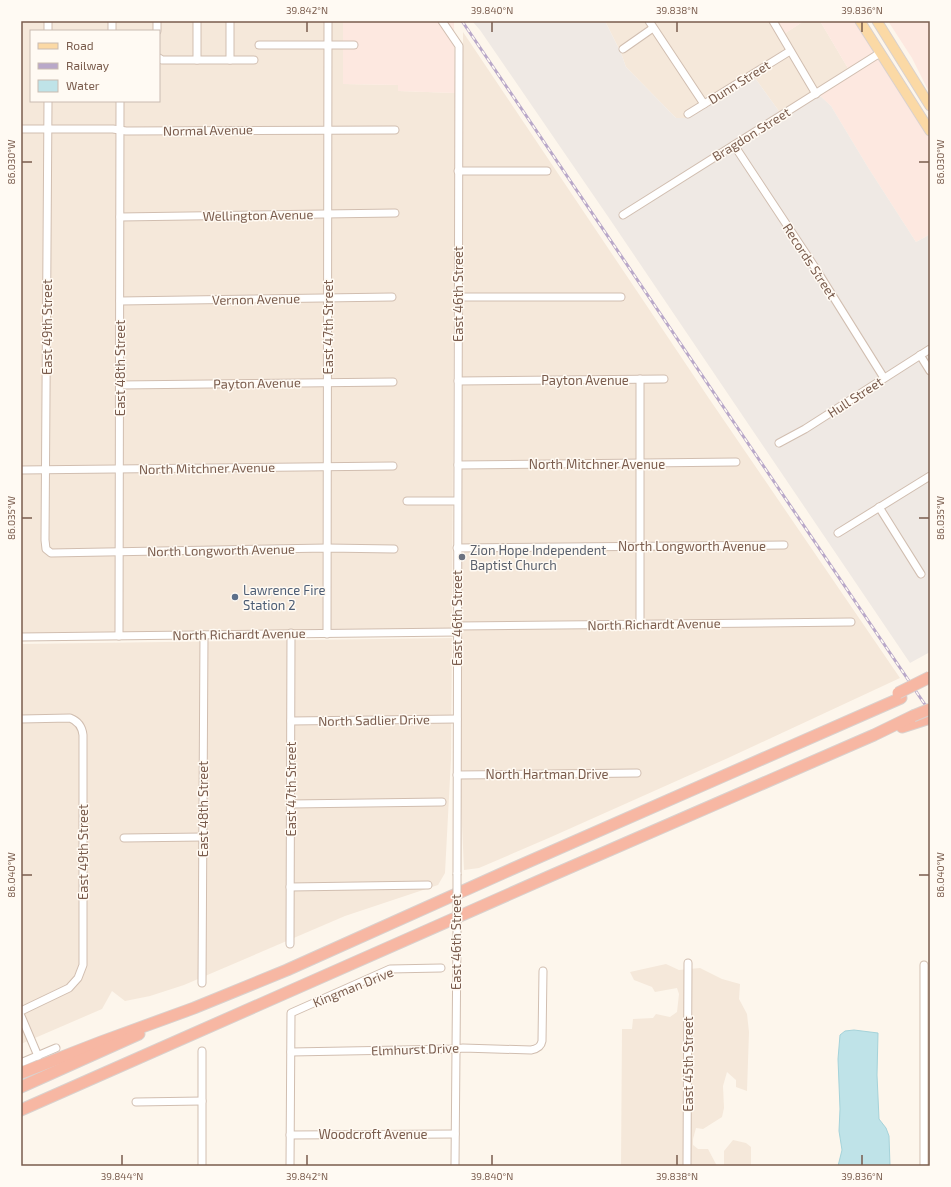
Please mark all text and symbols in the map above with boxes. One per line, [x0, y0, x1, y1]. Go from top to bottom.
text: 39.842°N [286, 4, 328, 16]
text: 39.840°N [471, 4, 513, 16]
text: 39.838°N [656, 4, 698, 16]
text: 39.836°N [841, 4, 883, 16]
legend [30, 30, 160, 102]
text: Road [66, 38, 94, 52]
street label: Dunn Street [705, 57, 773, 107]
text: Railway [66, 58, 110, 72]
text: Water [66, 78, 100, 92]
street label: Bragdon Street [709, 104, 793, 164]
street label: Normal Avenue [163, 121, 253, 139]
text: 86.030°W [5, 139, 17, 184]
text: 86.030°W [934, 139, 946, 184]
street label: Wellington Avenue [202, 206, 314, 224]
street label: Records Street [780, 220, 840, 302]
street label: East 46th Street [450, 246, 466, 342]
street label: East 49th Street [39, 279, 55, 375]
street label: East 47th Street [320, 279, 336, 375]
street label: Vernon Avenue [212, 290, 300, 308]
street label: East 48th Street [112, 320, 128, 416]
street label: Payton Avenue [541, 372, 629, 388]
street label: Hull Street [824, 373, 886, 421]
street label: Payton Avenue [213, 374, 301, 392]
street label: North Mitchner Avenue [529, 456, 665, 472]
street label: North Mitchner Avenue [139, 459, 275, 477]
text: 86.035°W [5, 495, 17, 540]
text: 86.035°W [934, 495, 946, 540]
street label: North Longworth Avenue [618, 538, 766, 554]
street label: North Longworth Avenue [147, 541, 295, 559]
place label: Zion Hope Independent Baptist Church [470, 542, 606, 573]
marker: Zion Hope Independent Baptist Church [457, 552, 467, 562]
street label: East 46th Street [449, 570, 465, 666]
place label: Lawrence Fire Station 2 [243, 582, 326, 613]
marker: Lawrence Fire Station 2 [230, 592, 240, 602]
street label: North Richardt Avenue [587, 615, 721, 633]
street label: North Richardt Avenue [172, 625, 306, 643]
street label: North Sadlier Drive [318, 711, 430, 729]
street label: East 47th Street [283, 741, 299, 837]
street label: East 48th Street [195, 761, 211, 857]
street label: North Hartman Drive [486, 766, 609, 782]
street label: East 49th Street [75, 804, 91, 900]
text: 86.040°W [5, 852, 17, 898]
text: 86.040°W [934, 852, 946, 898]
street label: East 46th Street [448, 894, 464, 990]
street label: Kingman Drive [310, 964, 396, 1010]
street label: East 45th Street [680, 1016, 696, 1112]
street label: Elmhurst Drive [371, 1039, 459, 1059]
street label: Woodcroft Avenue [318, 1126, 428, 1142]
text: 39.844°N [101, 1170, 143, 1182]
text: 39.842°N [286, 1170, 328, 1182]
text: 39.840°N [471, 1170, 513, 1182]
text: 39.838°N [656, 1170, 698, 1182]
text: 39.836°N [841, 1170, 883, 1182]

